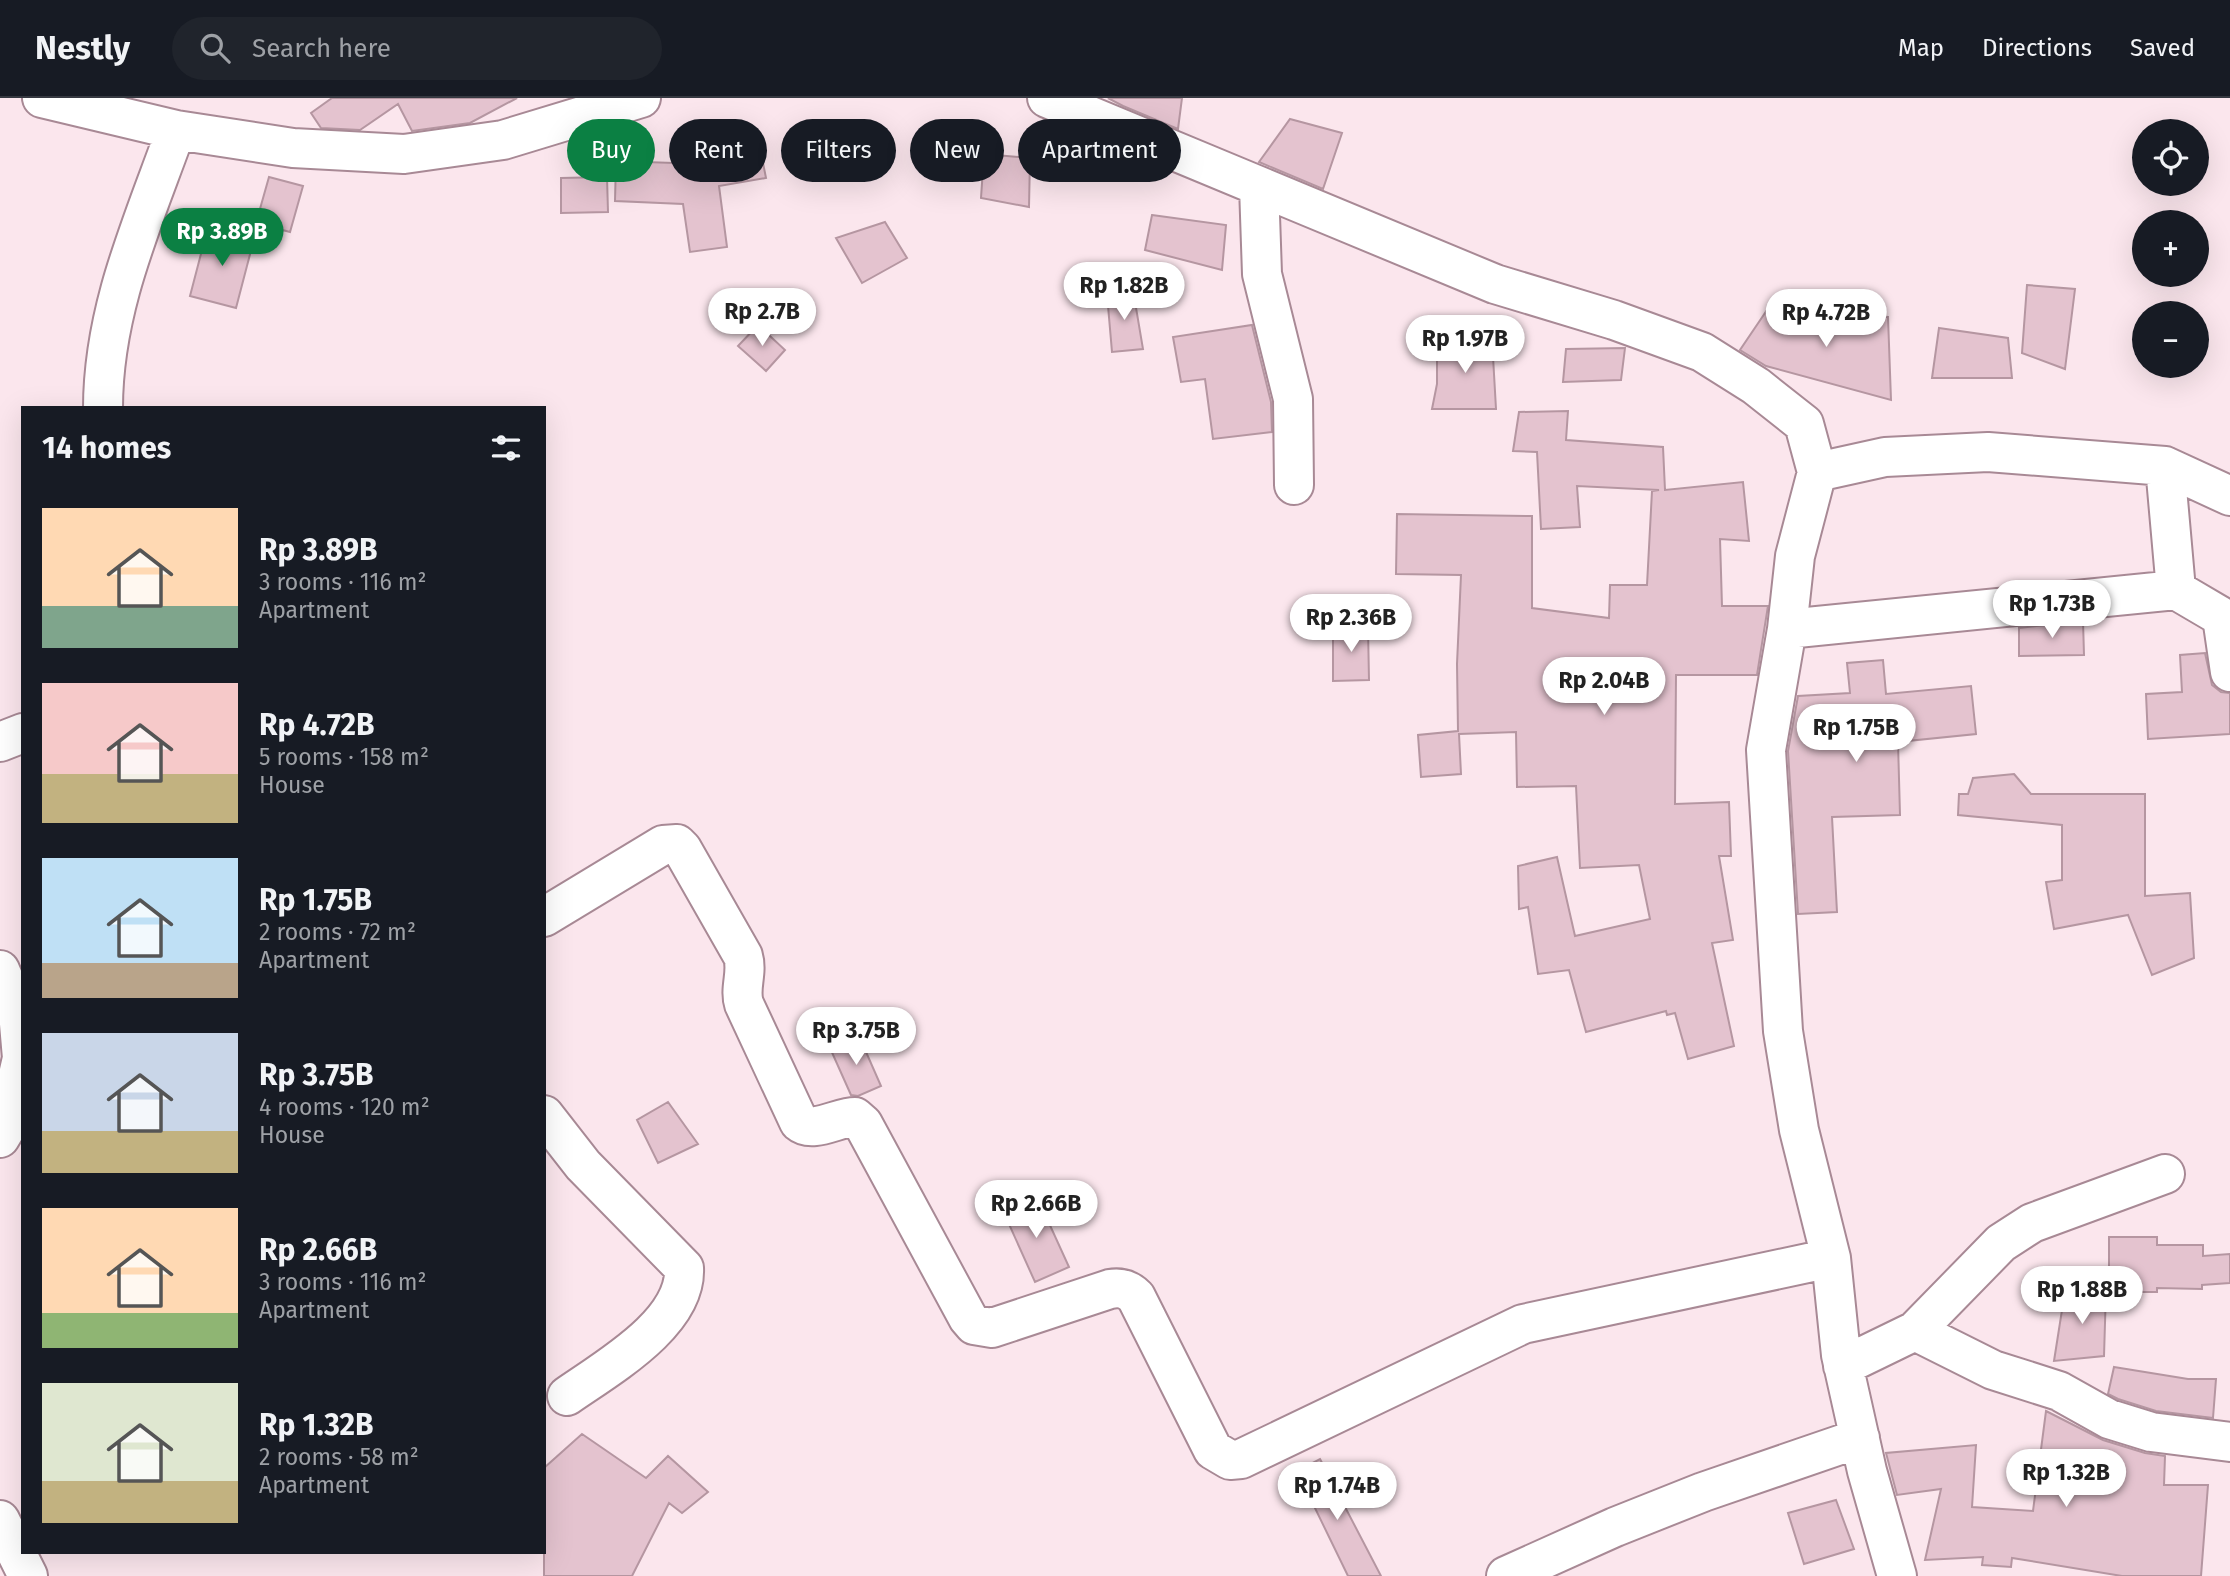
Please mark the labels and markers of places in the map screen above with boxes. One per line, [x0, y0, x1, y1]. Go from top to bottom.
pin: Rp 3.89B [150, 208, 294, 268]
pin: Rp 1.82B [1052, 262, 1196, 322]
pin: Rp 2.7B [697, 288, 827, 348]
pin: Rp 4.72B [1754, 289, 1898, 349]
pin: Rp 1.97B [1393, 316, 1537, 375]
pin: Rp 1.73B [1980, 580, 2124, 640]
pin: Rp 2.36B [1279, 594, 1423, 654]
pin: Rp 2.04B [1532, 658, 1676, 717]
pin: Rp 1.75B [1784, 704, 1928, 764]
pin: Rp 3.75B [784, 1007, 928, 1067]
pin: Rp 2.66B [964, 1180, 1108, 1240]
pin: Rp 1.88B [2010, 1266, 2154, 1326]
pin: Rp 1.32B [1994, 1450, 2138, 1509]
pin: Rp 1.74B [1265, 1462, 1409, 1522]

